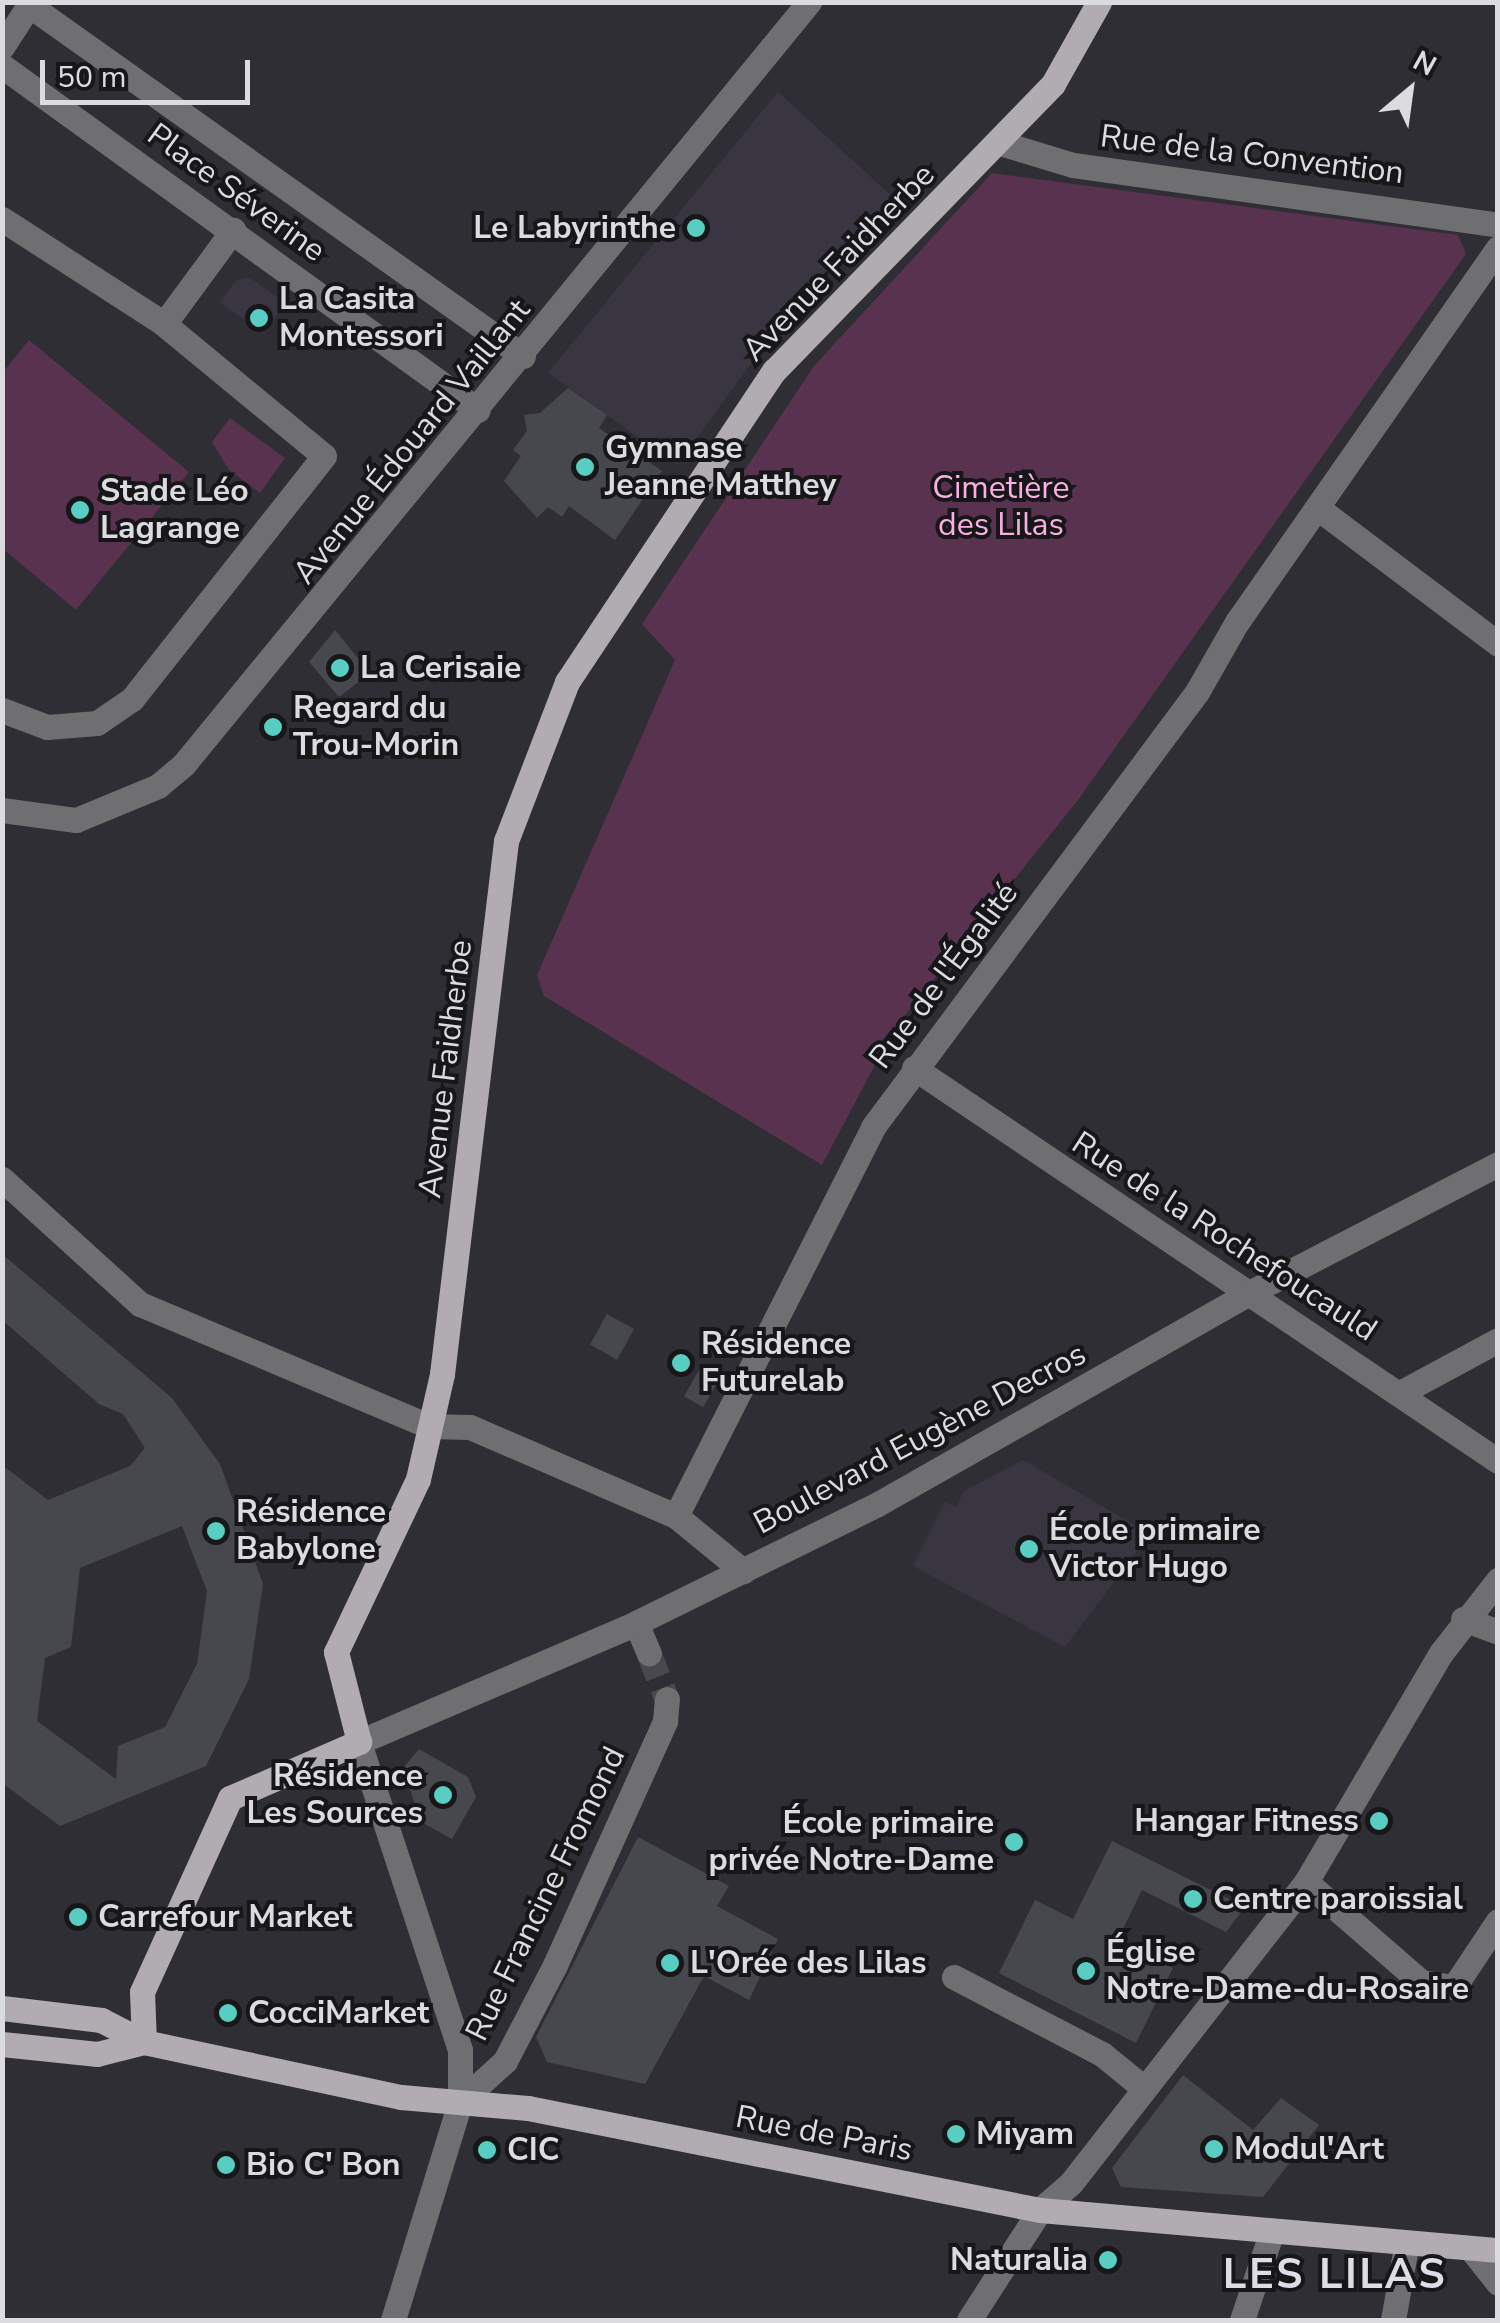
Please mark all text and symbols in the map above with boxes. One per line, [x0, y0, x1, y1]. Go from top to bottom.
scale bar [45, 40, 255, 102]
north arrow [1360, 40, 1460, 140]
text: N [1406, 42, 1443, 85]
text: 50 m [57, 57, 126, 98]
street label: Place Séverine [140, 116, 332, 270]
street label: Rue de la Convention [1098, 117, 1406, 193]
street label: Avenue Faidherbe [735, 156, 943, 370]
place label: Le Labyrinthe [473, 209, 676, 247]
marker: Le Labyrinthe [685, 217, 707, 239]
place label: La Casita Montessori [279, 281, 444, 356]
street label: Avenue Édouard Vaillant [285, 292, 539, 592]
marker: La Casita Montessori [248, 307, 270, 329]
place label: Gymnase Jeanne Matthey [605, 430, 836, 505]
marker: Gymnase Jeanne Matthey [574, 456, 596, 478]
park label: Cimetière des Lilas [932, 470, 1070, 545]
place label: Stade Léo Lagrange [100, 473, 249, 548]
marker: Stade Léo Lagrange [69, 499, 91, 521]
place label: La Cerisaie [360, 649, 521, 687]
marker: La Cerisaie [329, 657, 351, 679]
place label: Regard du Trou-Morin [293, 690, 459, 765]
marker: Regard du Trou-Morin [262, 716, 284, 738]
street label: Rue de l'Égalité [862, 875, 1026, 1077]
street label: Avenue Faidherbe [411, 938, 481, 1200]
street label: Rue de la Rochefoucauld [1064, 1124, 1384, 1350]
place label: Résidence Futurelab [701, 1326, 851, 1401]
street label: Boulevard Eugène Decros [747, 1335, 1093, 1543]
marker: Résidence Futurelab [670, 1352, 692, 1374]
place label: Résidence Babylone [236, 1494, 386, 1569]
place label: École primaire Victor Hugo [1049, 1512, 1261, 1587]
marker: Résidence Babylone [205, 1520, 227, 1542]
marker: École primaire Victor Hugo [1018, 1538, 1040, 1560]
street label: Rue Francine Fromond [458, 1741, 634, 2047]
place label: Résidence Les Sources [246, 1758, 423, 1833]
marker: Résidence Les Sources [432, 1784, 454, 1806]
place label: Hangar Fitness [1134, 1802, 1359, 1840]
place label: École primaire privée Notre-Dame [708, 1805, 994, 1880]
marker: Hangar Fitness [1368, 1810, 1390, 1832]
marker: École primaire privée Notre-Dame [1003, 1831, 1025, 1853]
place label: Centre paroissial [1213, 1880, 1463, 1918]
marker: Centre paroissial [1182, 1888, 1204, 1910]
place label: Carrefour Market [98, 1898, 352, 1936]
marker: Carrefour Market [67, 1906, 89, 1928]
place label: Église Notre-Dame-du-Rosaire [1106, 1934, 1469, 2009]
place label: L'Orée des Lilas [690, 1944, 927, 1982]
marker: L'Orée des Lilas [659, 1952, 681, 1974]
marker: Église Notre-Dame-du-Rosaire [1075, 1960, 1097, 1982]
place label: CocciMarket [248, 1994, 429, 2032]
marker: CocciMarket [217, 2002, 239, 2024]
street label: Rue de Paris [732, 2098, 916, 2170]
place label: Miyam [976, 2115, 1074, 2153]
marker: Miyam [945, 2123, 967, 2145]
place label: Modul'Art [1234, 2130, 1384, 2168]
place label: CIC [507, 2131, 559, 2169]
marker: Modul'Art [1203, 2138, 1225, 2160]
marker: CIC [476, 2139, 498, 2161]
place label: Bio C' Bon [246, 2146, 401, 2184]
marker: Bio C' Bon [215, 2154, 237, 2176]
place label: Naturalia [950, 2241, 1088, 2279]
marker: Naturalia [1097, 2249, 1119, 2271]
district label: LES LILAS [1223, 2250, 1447, 2300]

